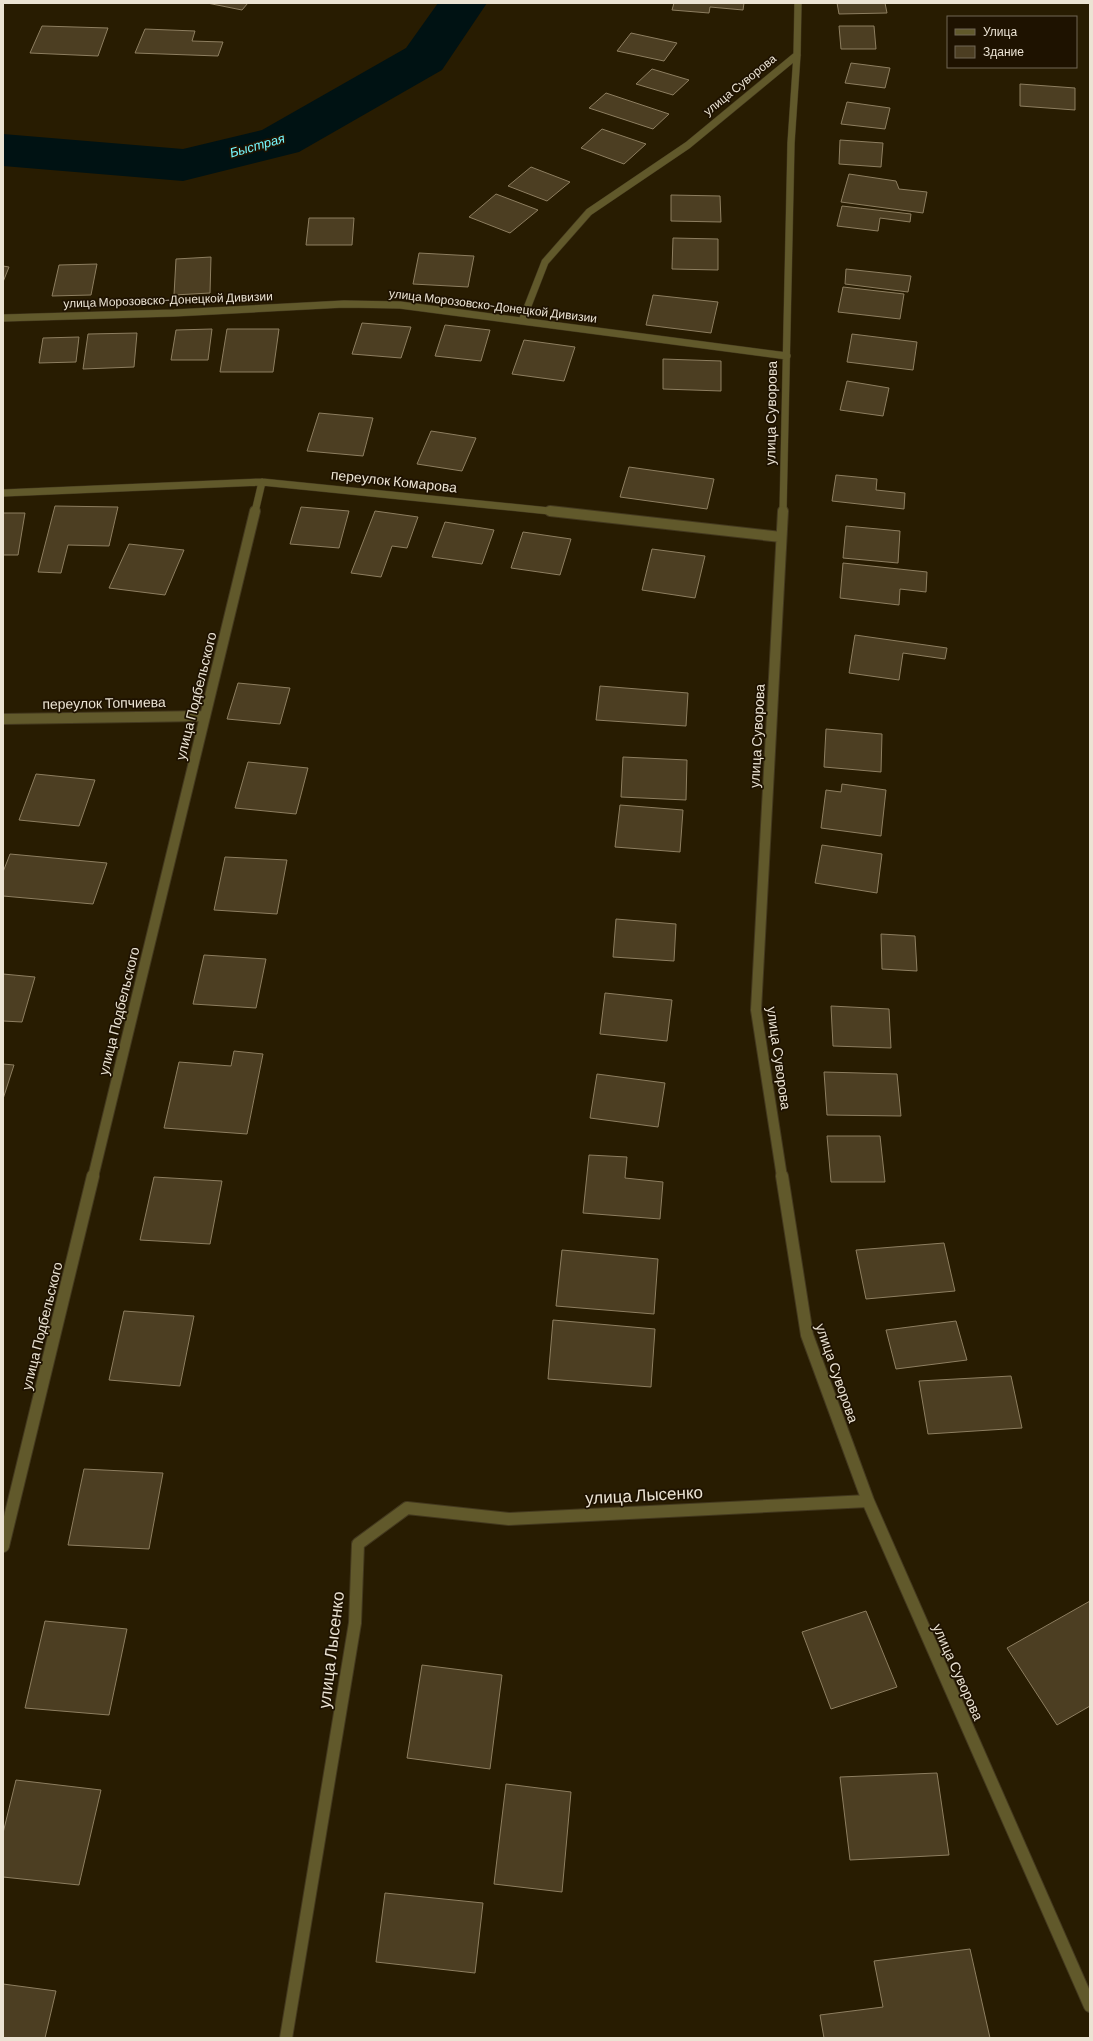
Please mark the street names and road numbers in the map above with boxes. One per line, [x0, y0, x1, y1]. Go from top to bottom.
street label: улица Суворова [700, 51, 779, 119]
street label: улица Морозовско-Донецкой Дивизии [388, 285, 598, 326]
street label: улица Морозовско-Донецкой Дивизии [63, 288, 273, 311]
street label: улица Суворова [761, 361, 780, 465]
street label: переулок Комарова [330, 465, 458, 496]
street label: улица Подбельского [171, 630, 220, 762]
street label: улица Суворова [745, 683, 768, 788]
street label: переулок Топчиева [42, 693, 166, 712]
street label: улица Подбельского [94, 945, 143, 1077]
street label: улица Суворова [764, 1005, 795, 1111]
street label: улица Подбельского [17, 1260, 66, 1392]
street label: улица Суворова [812, 1321, 863, 1425]
street label: улица Лысенко [585, 1481, 703, 1507]
street label: улица Лысенко [313, 1590, 347, 1710]
street label: улица Суворова [930, 1621, 987, 1723]

